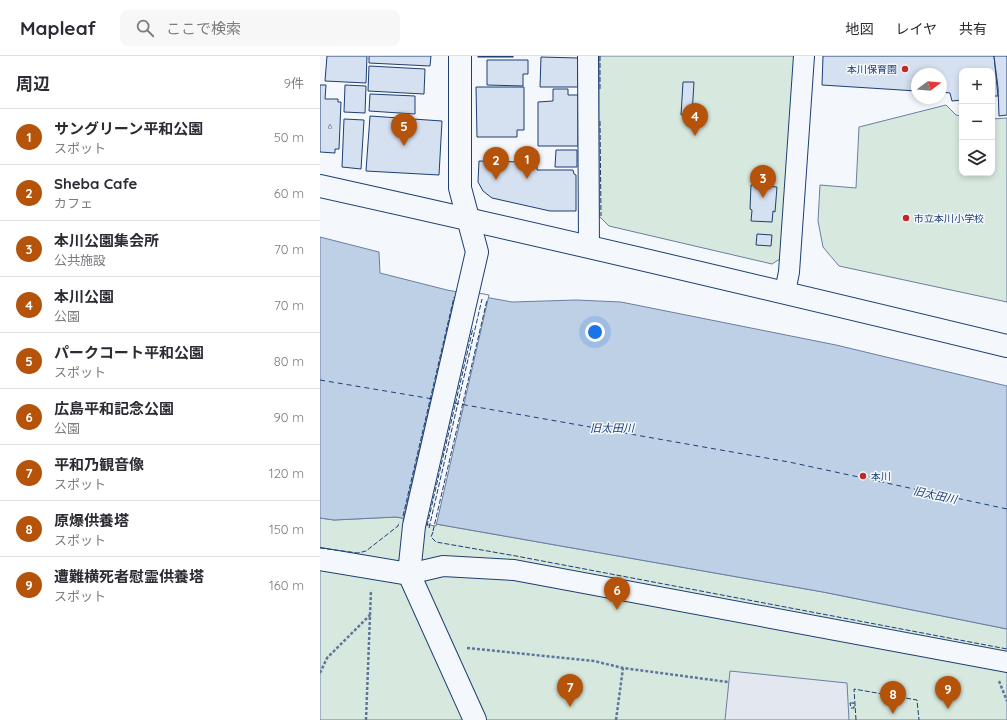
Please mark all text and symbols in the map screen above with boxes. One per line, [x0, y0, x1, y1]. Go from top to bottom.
search box [120, 10, 400, 46]
text: Mapleaf [20, 16, 96, 40]
icon: search [134, 17, 156, 39]
text: ここで検索 [166, 19, 241, 38]
text: 地図 [845, 20, 873, 38]
text: レイヤ [895, 20, 937, 38]
text: 共有 [959, 20, 987, 38]
place label: 本川保育園 [847, 63, 897, 76]
marker: 本川保育園 [900, 64, 910, 74]
north arrow [911, 68, 947, 104]
map controls [959, 68, 995, 176]
button: + [959, 68, 995, 104]
text: 周辺 [16, 73, 50, 94]
text: 9件 [284, 75, 304, 91]
pin: 4 [682, 103, 708, 136]
button: − [959, 104, 995, 140]
pin: 5 [391, 113, 417, 146]
text: サングリーン平和公園 [54, 119, 203, 138]
house number: 6 [328, 121, 333, 131]
text: 1 [26, 129, 32, 145]
text: 50 m [274, 129, 304, 145]
text: スポット [54, 140, 106, 156]
button: layers [959, 140, 995, 176]
pin: 1 [514, 146, 540, 179]
pin: 2 [483, 147, 509, 180]
pin: 3 [750, 165, 776, 198]
text: Sheba Cafe [54, 174, 137, 193]
text: 2 [25, 185, 33, 201]
text: 60 m [274, 185, 304, 201]
text: カフェ [54, 195, 93, 211]
place label: 市立本川小学校 [914, 212, 984, 225]
marker: 市立本川小学校 [901, 213, 911, 223]
text: 本川公園集会所 [54, 231, 159, 250]
text: 3 [26, 241, 32, 257]
text: 70 m [274, 241, 304, 257]
text: 公共施設 [54, 252, 106, 268]
text: 本川公園 [54, 287, 114, 306]
text: 4 [25, 297, 33, 313]
text: 70 m [274, 297, 304, 313]
text: 公園 [54, 308, 80, 324]
your location [585, 322, 605, 342]
text: パークコート平和公園 [54, 343, 204, 362]
text: 5 [25, 353, 33, 369]
text: 80 m [274, 353, 304, 369]
text: スポット [54, 364, 106, 380]
text: 広島平和記念公園 [54, 399, 174, 418]
text: 6 [25, 409, 33, 425]
text: 90 m [274, 409, 304, 425]
text: 公園 [54, 420, 80, 436]
water label: 旧太田川 [590, 421, 635, 435]
text: 平和乃観音像 [54, 455, 144, 474]
text: 7 [25, 465, 33, 481]
text: 120 m [269, 465, 304, 481]
place label: 本川 [871, 470, 891, 483]
marker: 本川 [858, 471, 868, 481]
text: スポット [54, 476, 106, 492]
water label: 旧太田川 [912, 484, 959, 507]
text: 原爆供養塔 [54, 511, 129, 530]
text: 8 [25, 521, 33, 537]
text: 150 m [269, 521, 304, 537]
text: スポット [54, 532, 106, 548]
text: 遭難横死者慰霊供養塔 [54, 567, 204, 586]
text: 9 [25, 577, 33, 593]
text: 160 m [269, 577, 304, 593]
pin: 6 [604, 577, 630, 610]
text: スポット [54, 588, 106, 604]
pin: 7 [557, 674, 583, 707]
pin: 9 [935, 676, 961, 709]
pin: 8 [880, 681, 906, 714]

